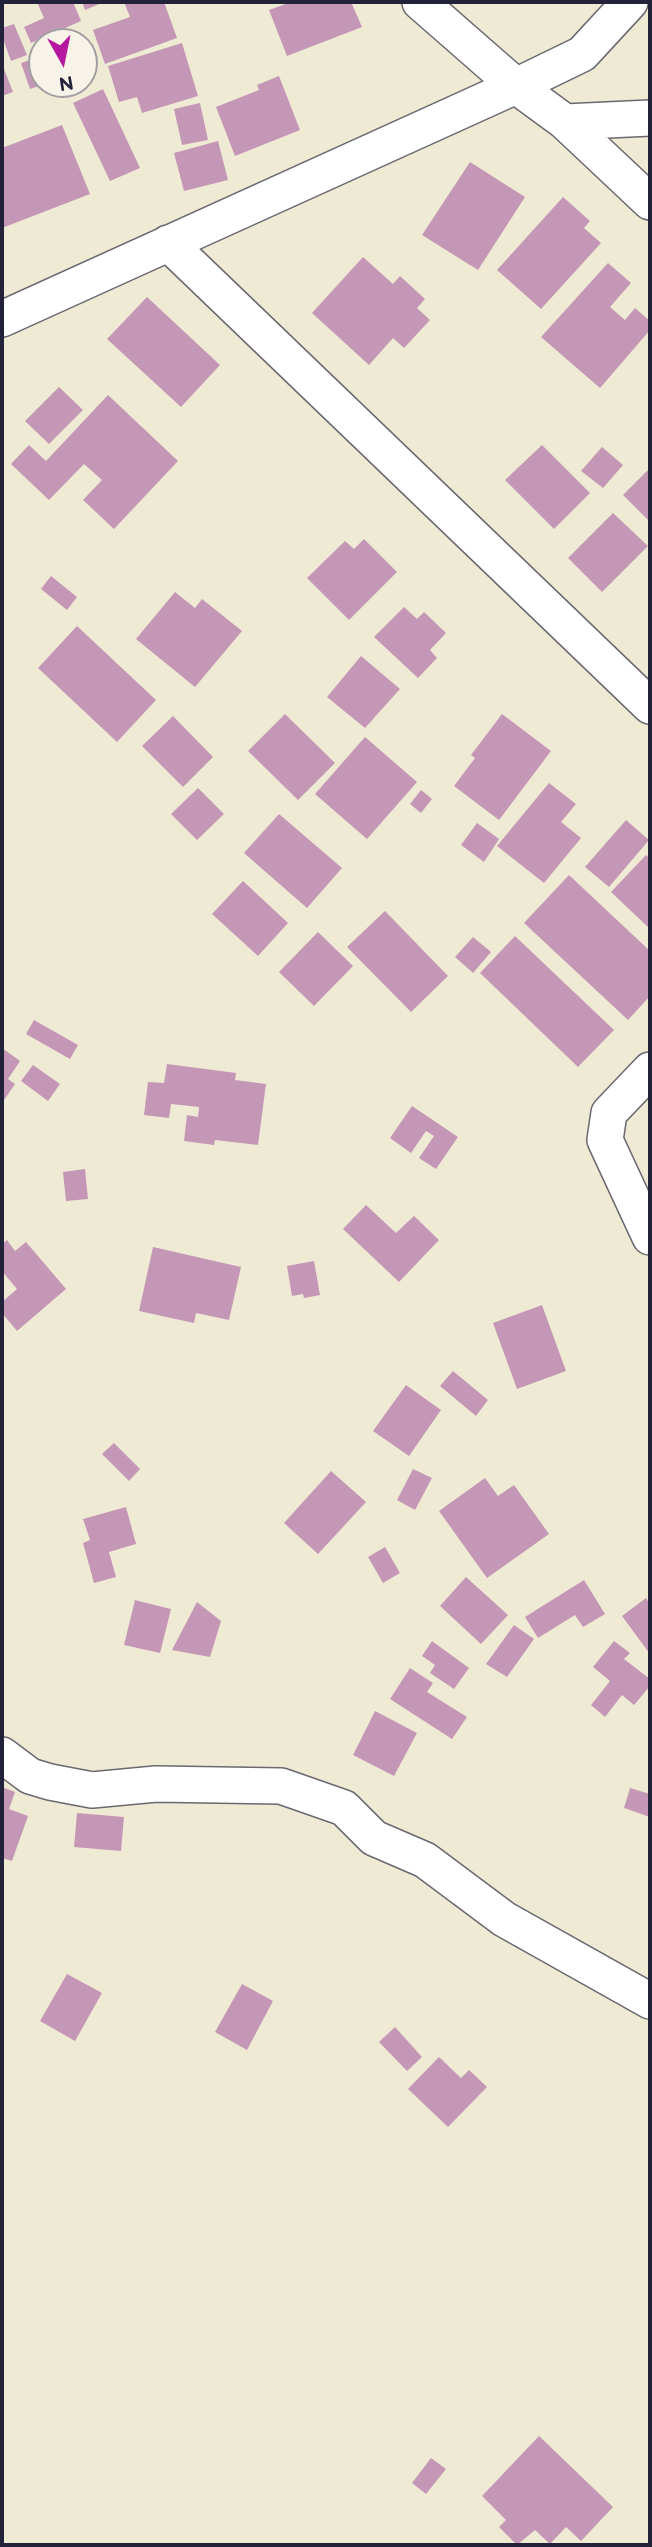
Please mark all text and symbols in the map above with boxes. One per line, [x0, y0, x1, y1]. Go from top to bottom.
north arrow [28, 28, 98, 98]
text: N [57, 70, 75, 95]

